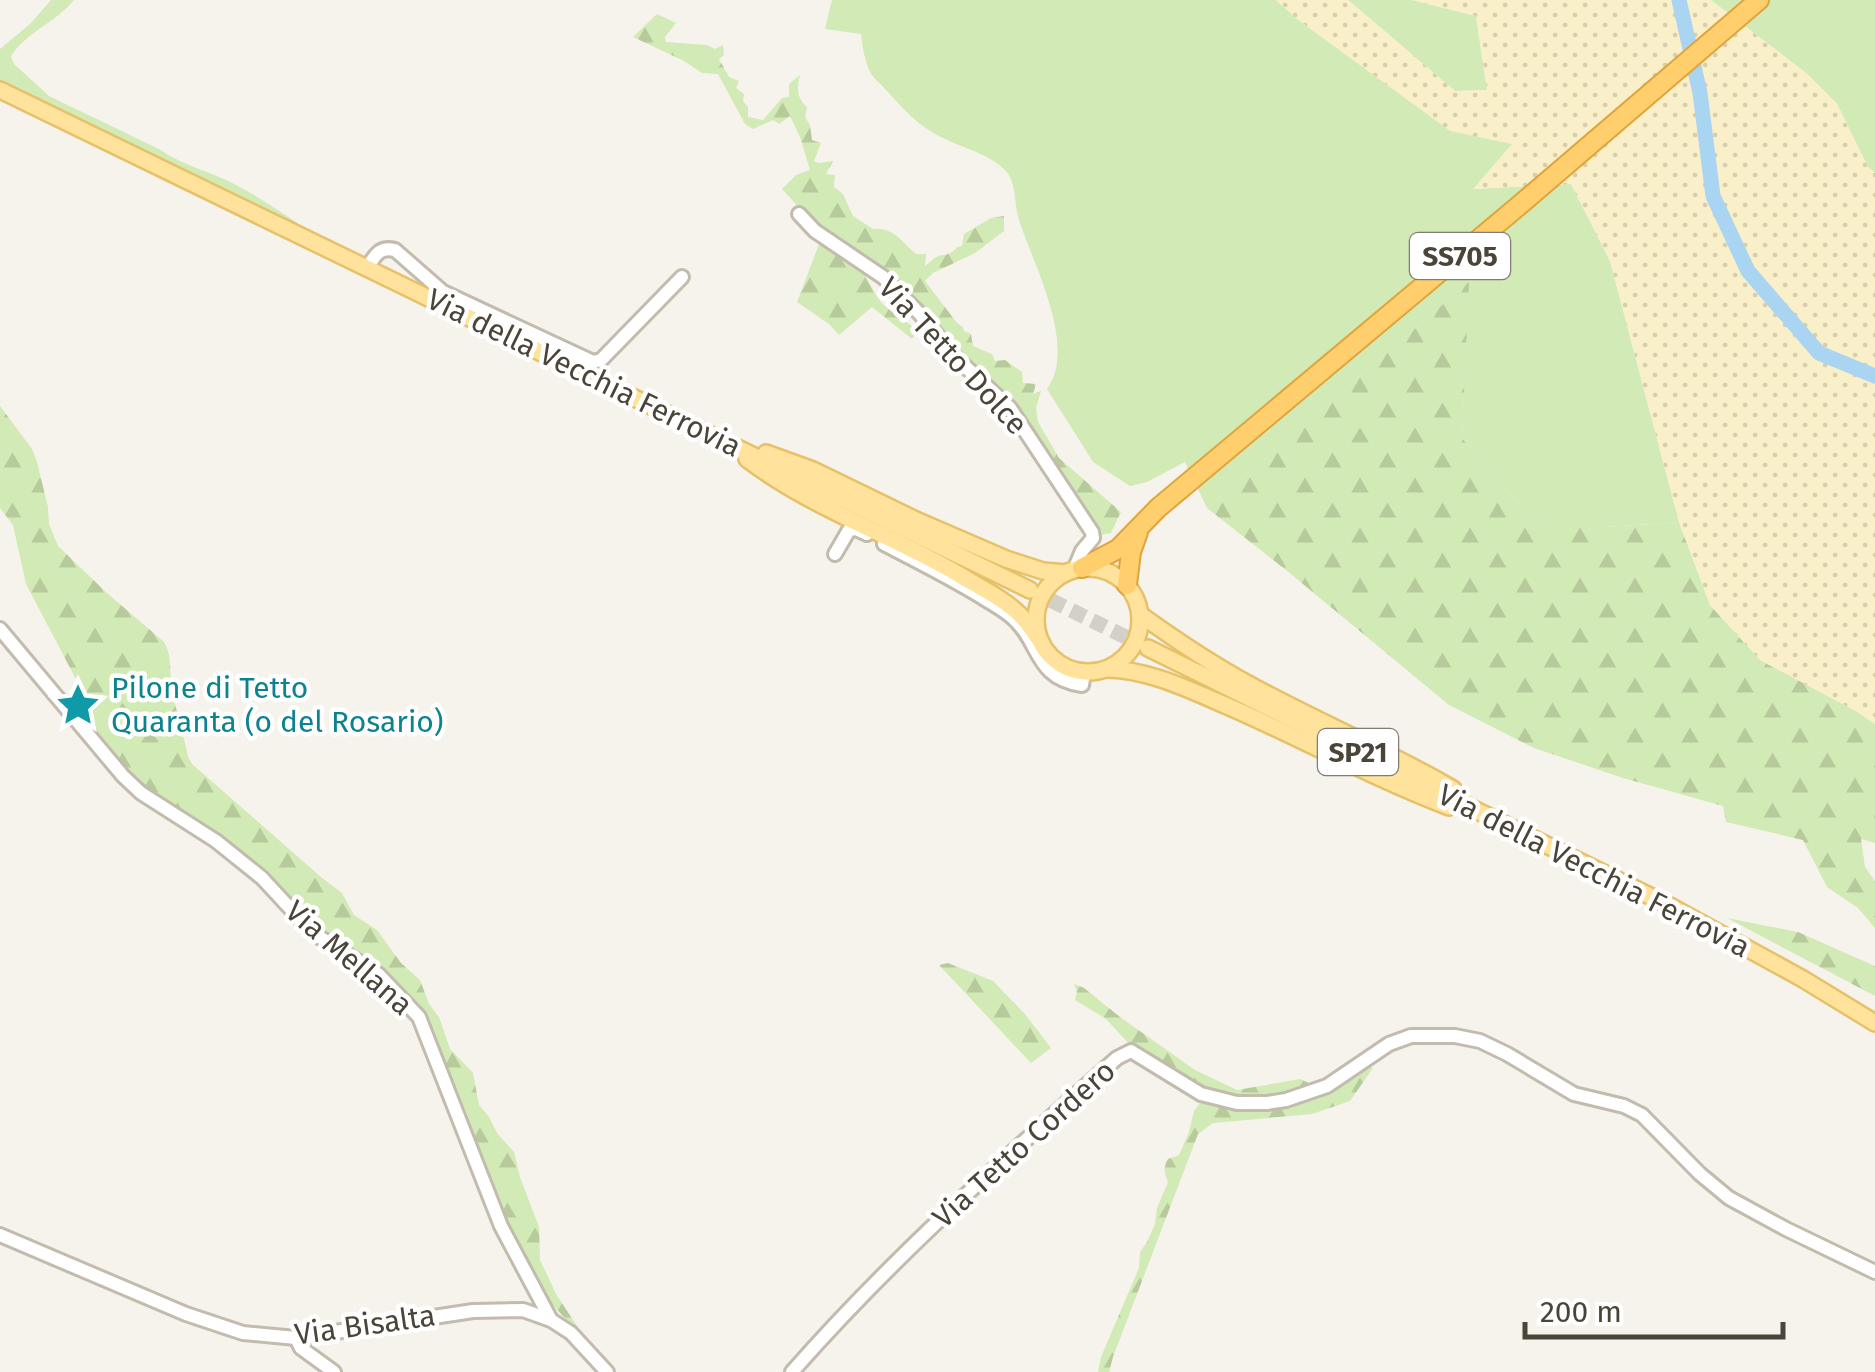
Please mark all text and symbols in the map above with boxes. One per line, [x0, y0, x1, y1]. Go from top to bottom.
road number: SS705 [1410, 233, 1510, 279]
street label: Via Tetto Dolce [871, 270, 1035, 442]
street label: Via della Vecchia Ferrovia [421, 281, 747, 465]
place label: Pilone di Tetto Quaranta (o del Rosario) [111, 670, 444, 740]
place icon: Pilone di Tetto Quaranta (o del Rosario) [54, 681, 102, 729]
road number: SP21 [1318, 729, 1398, 775]
street label: Via della Vecchia Ferrovia [1432, 777, 1756, 965]
street label: Via Mellana [278, 893, 420, 1023]
street label: Via Tetto Cordero [925, 1053, 1123, 1235]
scale bar [1525, 1277, 1782, 1339]
text: 200 m [1540, 1294, 1622, 1330]
street label: Via Bisalta [292, 1297, 438, 1353]

